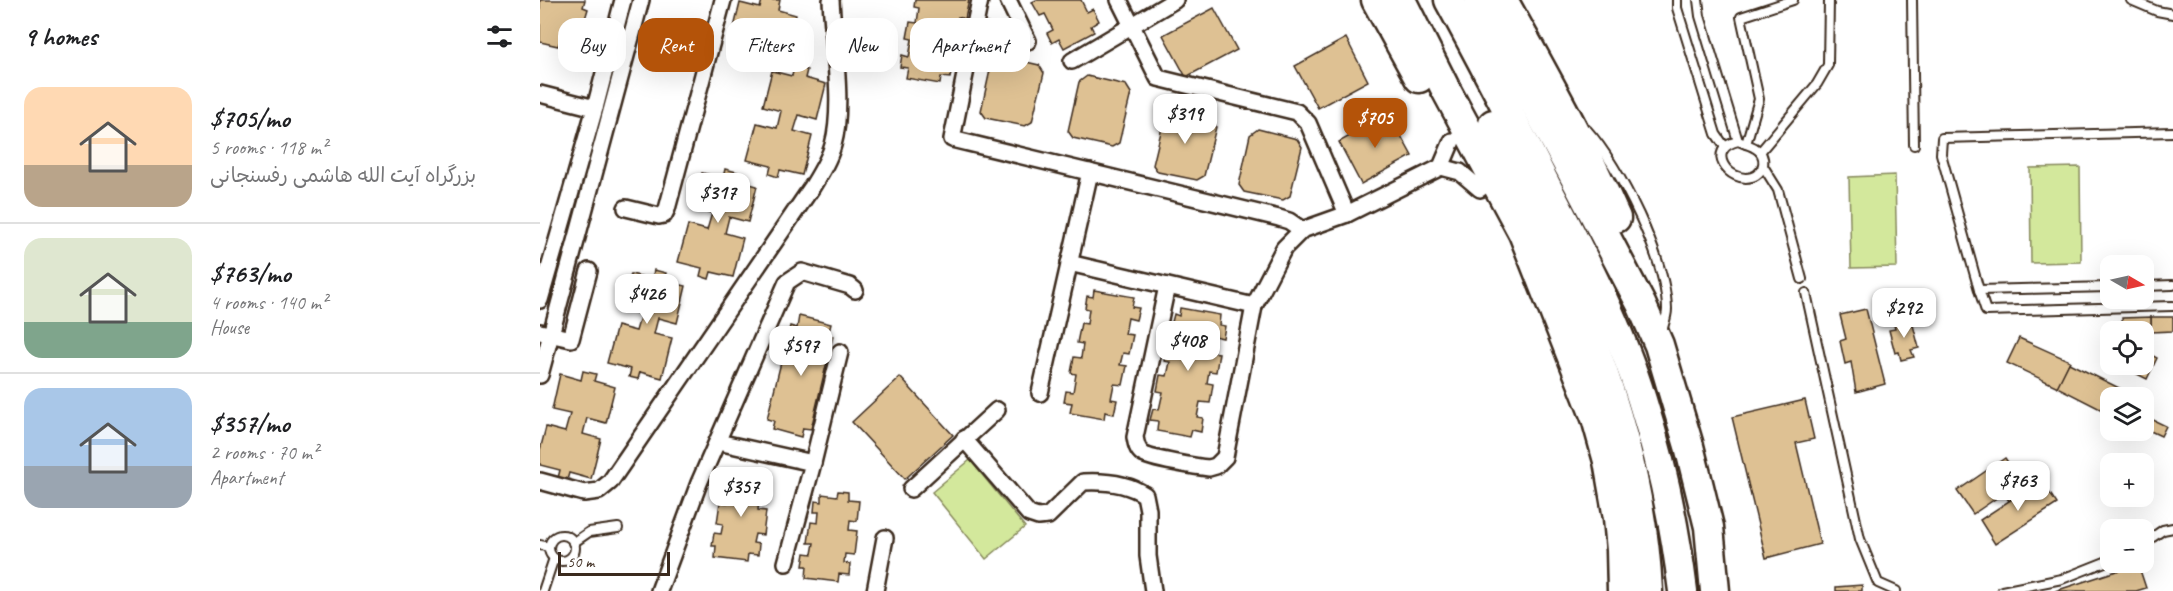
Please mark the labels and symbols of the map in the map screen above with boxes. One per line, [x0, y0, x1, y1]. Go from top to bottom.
pin: $319 [1149, 94, 1221, 145]
pin: $705 [1339, 98, 1411, 149]
pin: $317 [682, 173, 754, 224]
north arrow [2100, 255, 2154, 309]
pin: $426 [611, 274, 683, 325]
pin: $292 [1868, 288, 1940, 339]
pin: $408 [1152, 321, 1224, 372]
pin: $597 [765, 326, 837, 377]
pin: $763 [1982, 461, 2054, 512]
pin: $357 [705, 467, 777, 518]
scale bar [558, 549, 670, 576]

